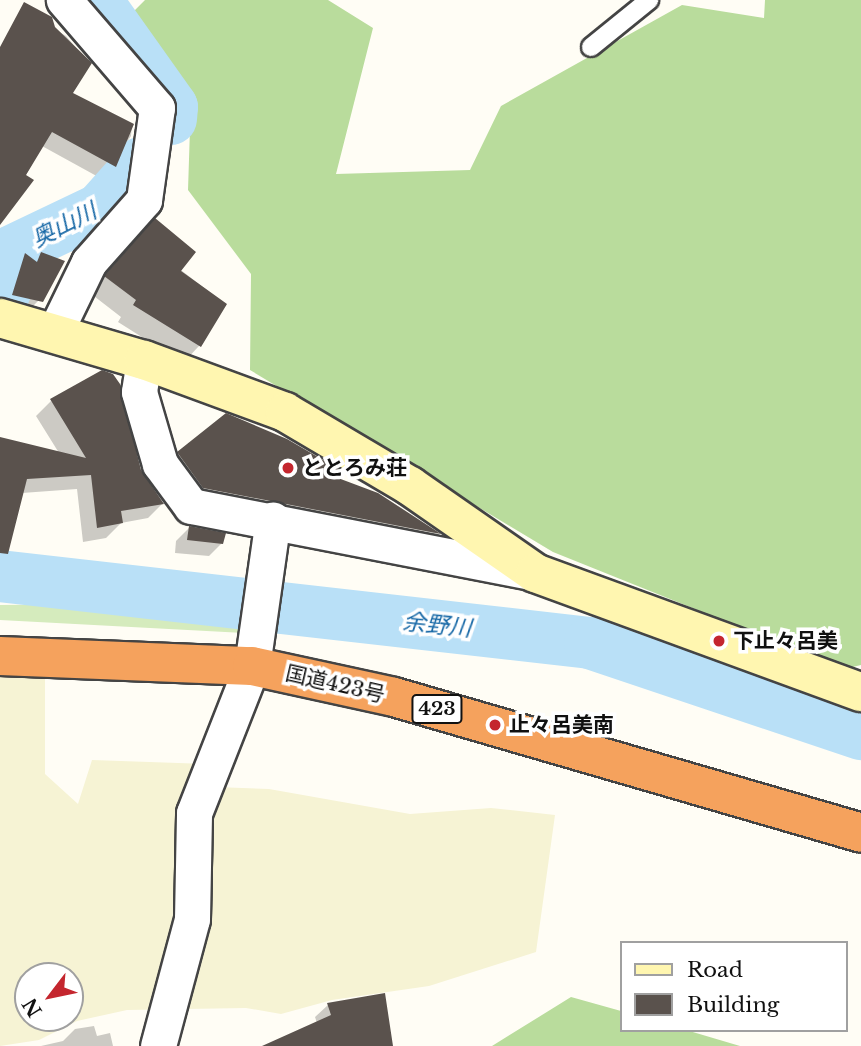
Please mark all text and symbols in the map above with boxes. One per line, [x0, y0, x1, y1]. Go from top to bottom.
water label: 奥山川 [27, 197, 101, 253]
place label: ととろみ荘 [302, 455, 407, 481]
marker: ととろみ荘 [280, 460, 296, 476]
water label: 余野川 [401, 608, 473, 642]
place label: 下止々呂美 [733, 628, 838, 654]
marker: 下止々呂美 [711, 633, 727, 649]
street label: 国道423号 [283, 660, 387, 708]
road number: 423 [411, 694, 463, 724]
place label: 止々呂美南 [509, 712, 614, 738]
marker: 止々呂美南 [487, 717, 503, 733]
legend [620, 941, 847, 1032]
text: Road [687, 957, 743, 983]
north arrow [14, 962, 84, 1032]
text: Building [687, 992, 779, 1018]
text: N [18, 994, 47, 1021]

